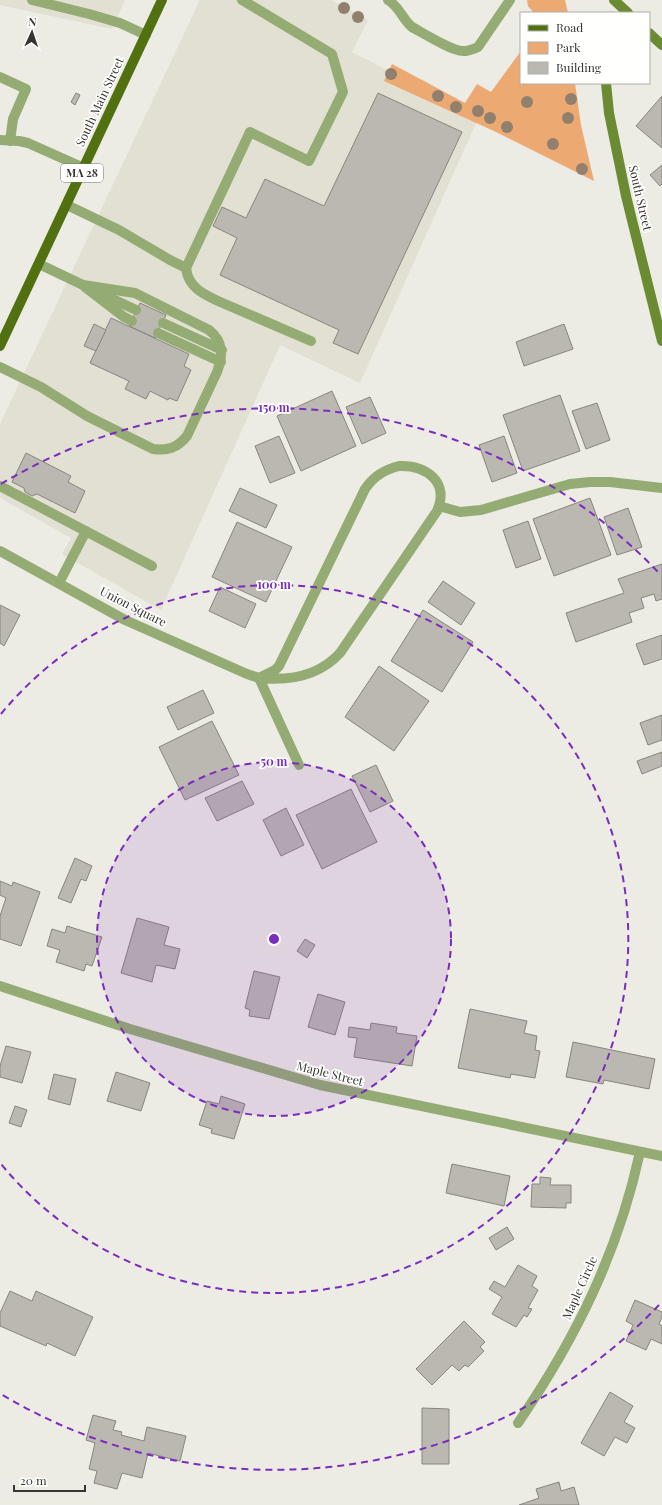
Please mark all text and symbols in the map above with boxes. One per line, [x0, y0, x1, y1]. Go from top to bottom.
north arrow [12, 12, 52, 52]
legend [520, 12, 650, 84]
text: N [28, 14, 37, 29]
text: Road [556, 19, 583, 35]
text: Park [556, 39, 581, 55]
street label: South Main Street [71, 54, 127, 149]
text: Building [556, 59, 602, 75]
road number: MA 28 [61, 164, 103, 182]
street label: South Street [626, 164, 656, 233]
text: 150 m [258, 399, 290, 415]
text: 100 m [257, 576, 291, 592]
street label: Union Square [97, 582, 170, 630]
text: 50 m [261, 753, 288, 769]
centre of rings [267, 932, 281, 946]
street label: Maple Street [295, 1057, 366, 1089]
street label: Maple Circle [558, 1253, 600, 1322]
scale bar [14, 1467, 85, 1493]
text: 20 m [20, 1472, 47, 1488]

